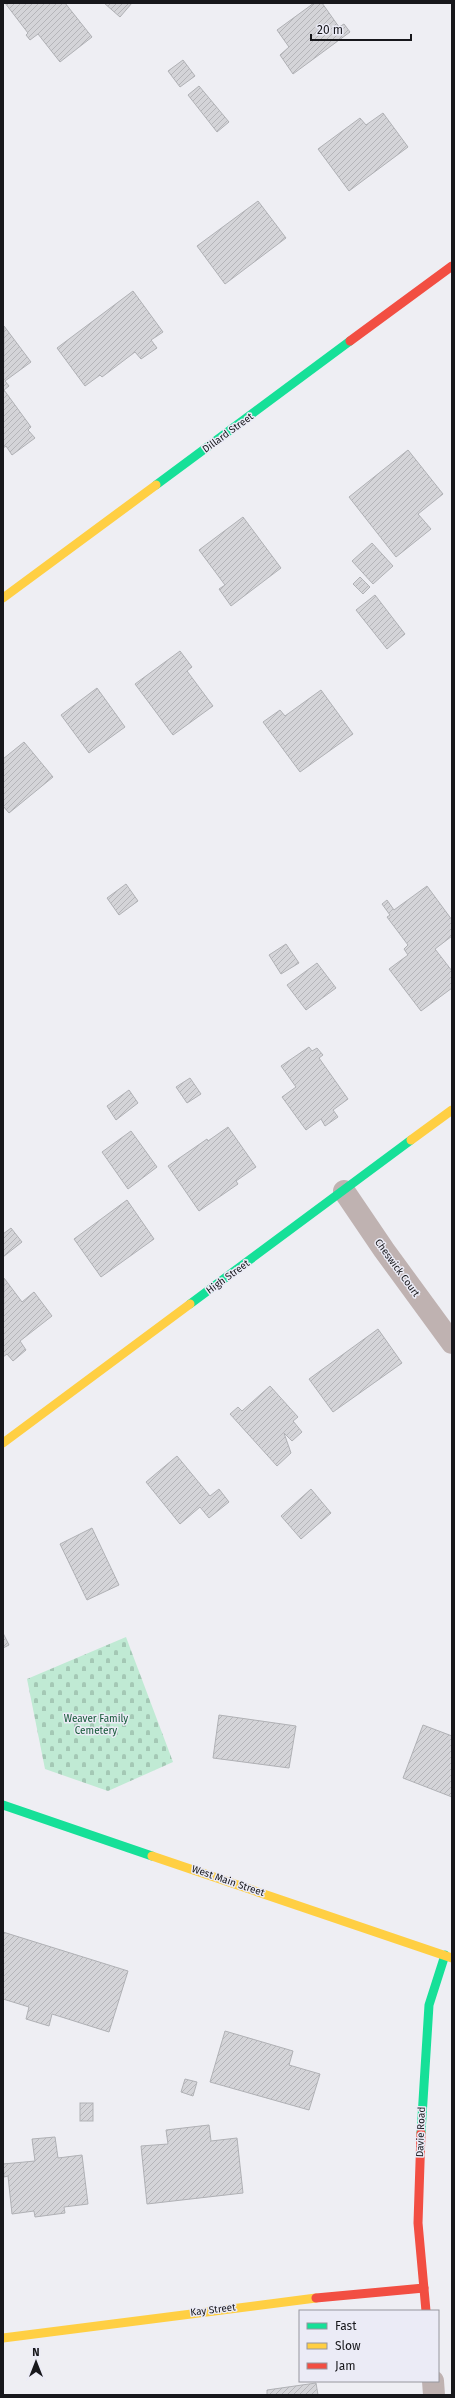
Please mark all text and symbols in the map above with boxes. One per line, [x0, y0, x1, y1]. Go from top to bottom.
scale bar [311, 16, 411, 42]
text: 20 m [317, 23, 343, 37]
street label: Dillard Street [200, 410, 256, 455]
street label: Cheswick Court [372, 1237, 422, 1300]
street label: High Street [204, 1257, 252, 1297]
park label: Weaver Family Cemetery [64, 1713, 128, 1737]
street label: West Main Street [190, 1863, 266, 1899]
street label: Davie Road [414, 2107, 428, 2157]
street label: Kay Street [190, 2301, 237, 2319]
legend [299, 2310, 439, 2382]
text: Fast [335, 2319, 357, 2333]
text: Slow [335, 2339, 361, 2353]
north arrow [16, 2342, 56, 2382]
text: N [32, 2346, 40, 2359]
text: Jam [335, 2359, 355, 2373]

